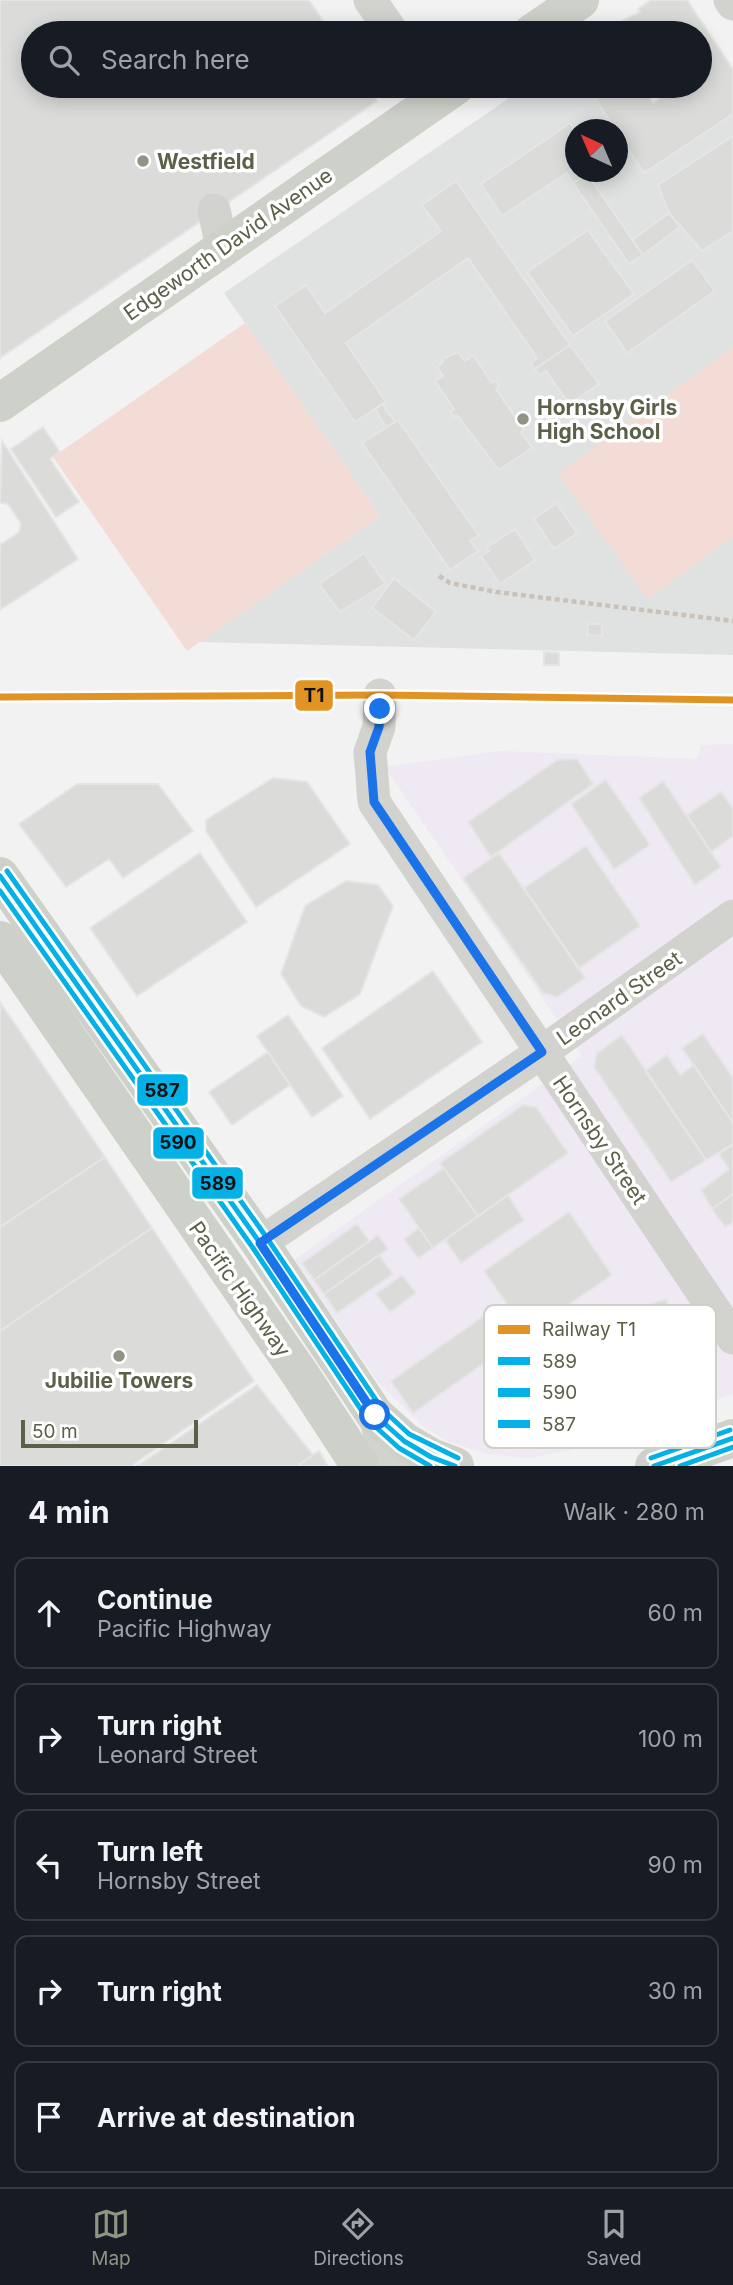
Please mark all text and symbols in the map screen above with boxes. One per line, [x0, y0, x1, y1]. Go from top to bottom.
search box [21, 21, 712, 98]
icon: search [45, 41, 83, 79]
text: Search here [101, 44, 250, 75]
north arrow [565, 119, 628, 182]
place label: Westfield [157, 149, 255, 174]
marker: Westfield [135, 153, 151, 169]
street label: Edgeworth David Avenue [119, 162, 337, 326]
place label: Hornsby Girls High School [537, 395, 677, 444]
marker: Hornsby Girls High School [515, 411, 531, 427]
line badge: T1 [294, 679, 334, 712]
text: T1 [304, 684, 324, 707]
route end [364, 693, 395, 724]
street label: Leonard Street [552, 946, 686, 1050]
street label: Hornsby Street [548, 1071, 652, 1209]
line badge: 587 [136, 1073, 189, 1107]
text: 587 [144, 1079, 180, 1102]
line badge: 590 [152, 1126, 205, 1160]
text: 590 [159, 1131, 197, 1154]
line badge: 589 [191, 1166, 244, 1200]
text: 589 [200, 1172, 236, 1195]
street label: Pacific Highway [184, 1216, 296, 1362]
legend [484, 1305, 716, 1448]
text: Railway T1 [542, 1318, 636, 1341]
marker: Jubilie Towers [111, 1348, 127, 1364]
text: 589 [542, 1350, 577, 1373]
place label: Jubilie Towers [45, 1368, 193, 1393]
text: 590 [542, 1381, 577, 1404]
route start [359, 1399, 390, 1430]
text: 587 [542, 1413, 576, 1436]
scale bar [21, 1417, 198, 1449]
text: 50 m [32, 1420, 78, 1443]
text: 4 min [28, 1494, 110, 1530]
text: Walk · 280 m [563, 1498, 705, 1526]
text: Continue [97, 1584, 213, 1615]
icon: ahead [30, 1594, 68, 1632]
text: 60 m [648, 1599, 703, 1627]
text: Pacific Highway [97, 1615, 272, 1643]
text: Turn right [97, 1710, 222, 1741]
icon: right [30, 1720, 68, 1758]
text: 100 m [638, 1725, 703, 1753]
text: Leonard Street [97, 1741, 257, 1769]
text: Turn left [97, 1836, 203, 1867]
icon: left [30, 1846, 68, 1884]
text: 90 m [648, 1851, 703, 1879]
text: Hornsby Street [97, 1867, 261, 1895]
icon: right [30, 1972, 68, 2010]
text: Turn right [97, 1976, 222, 2007]
text: 30 m [648, 1977, 703, 2005]
icon: arrive [30, 2098, 68, 2136]
text: Arrive at destination [97, 2102, 356, 2133]
tab: Map [91, 2205, 131, 2270]
tab: Directions [313, 2205, 404, 2270]
tab: Saved [586, 2205, 642, 2270]

